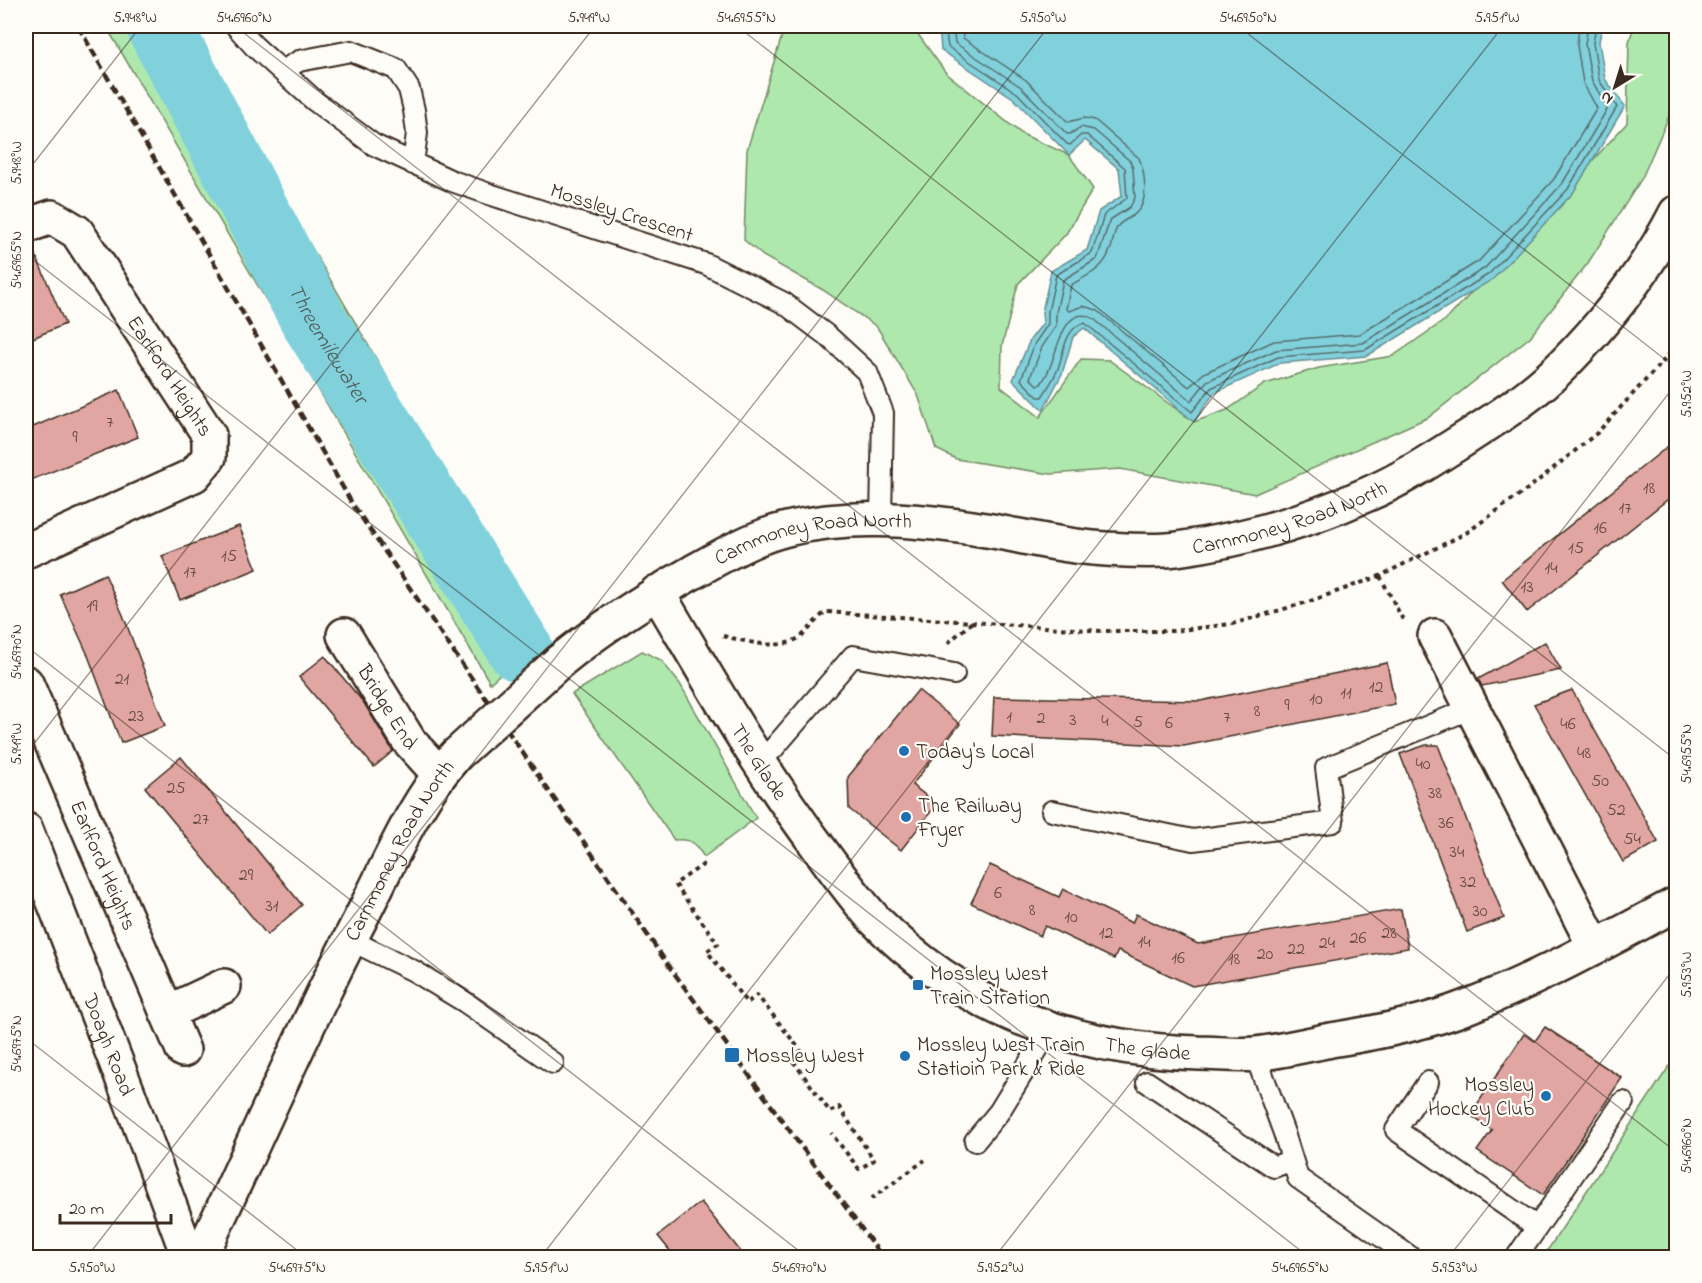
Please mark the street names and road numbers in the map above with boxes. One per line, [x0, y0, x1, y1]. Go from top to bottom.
street label: Mossley Crescent [545, 177, 697, 253]
street label: Earlford Heights [118, 310, 219, 443]
street label: Carnmoney Road North [1190, 474, 1393, 563]
street label: Carnmoney Road North [710, 506, 913, 574]
street label: Bridge End [348, 658, 424, 758]
street label: The Glade [722, 718, 794, 808]
street label: Carnmoney Road North [338, 754, 463, 947]
street label: Earlford Heights [61, 796, 143, 936]
street label: Doagh Road [74, 989, 141, 1101]
street label: The Glade [1102, 1030, 1191, 1070]

